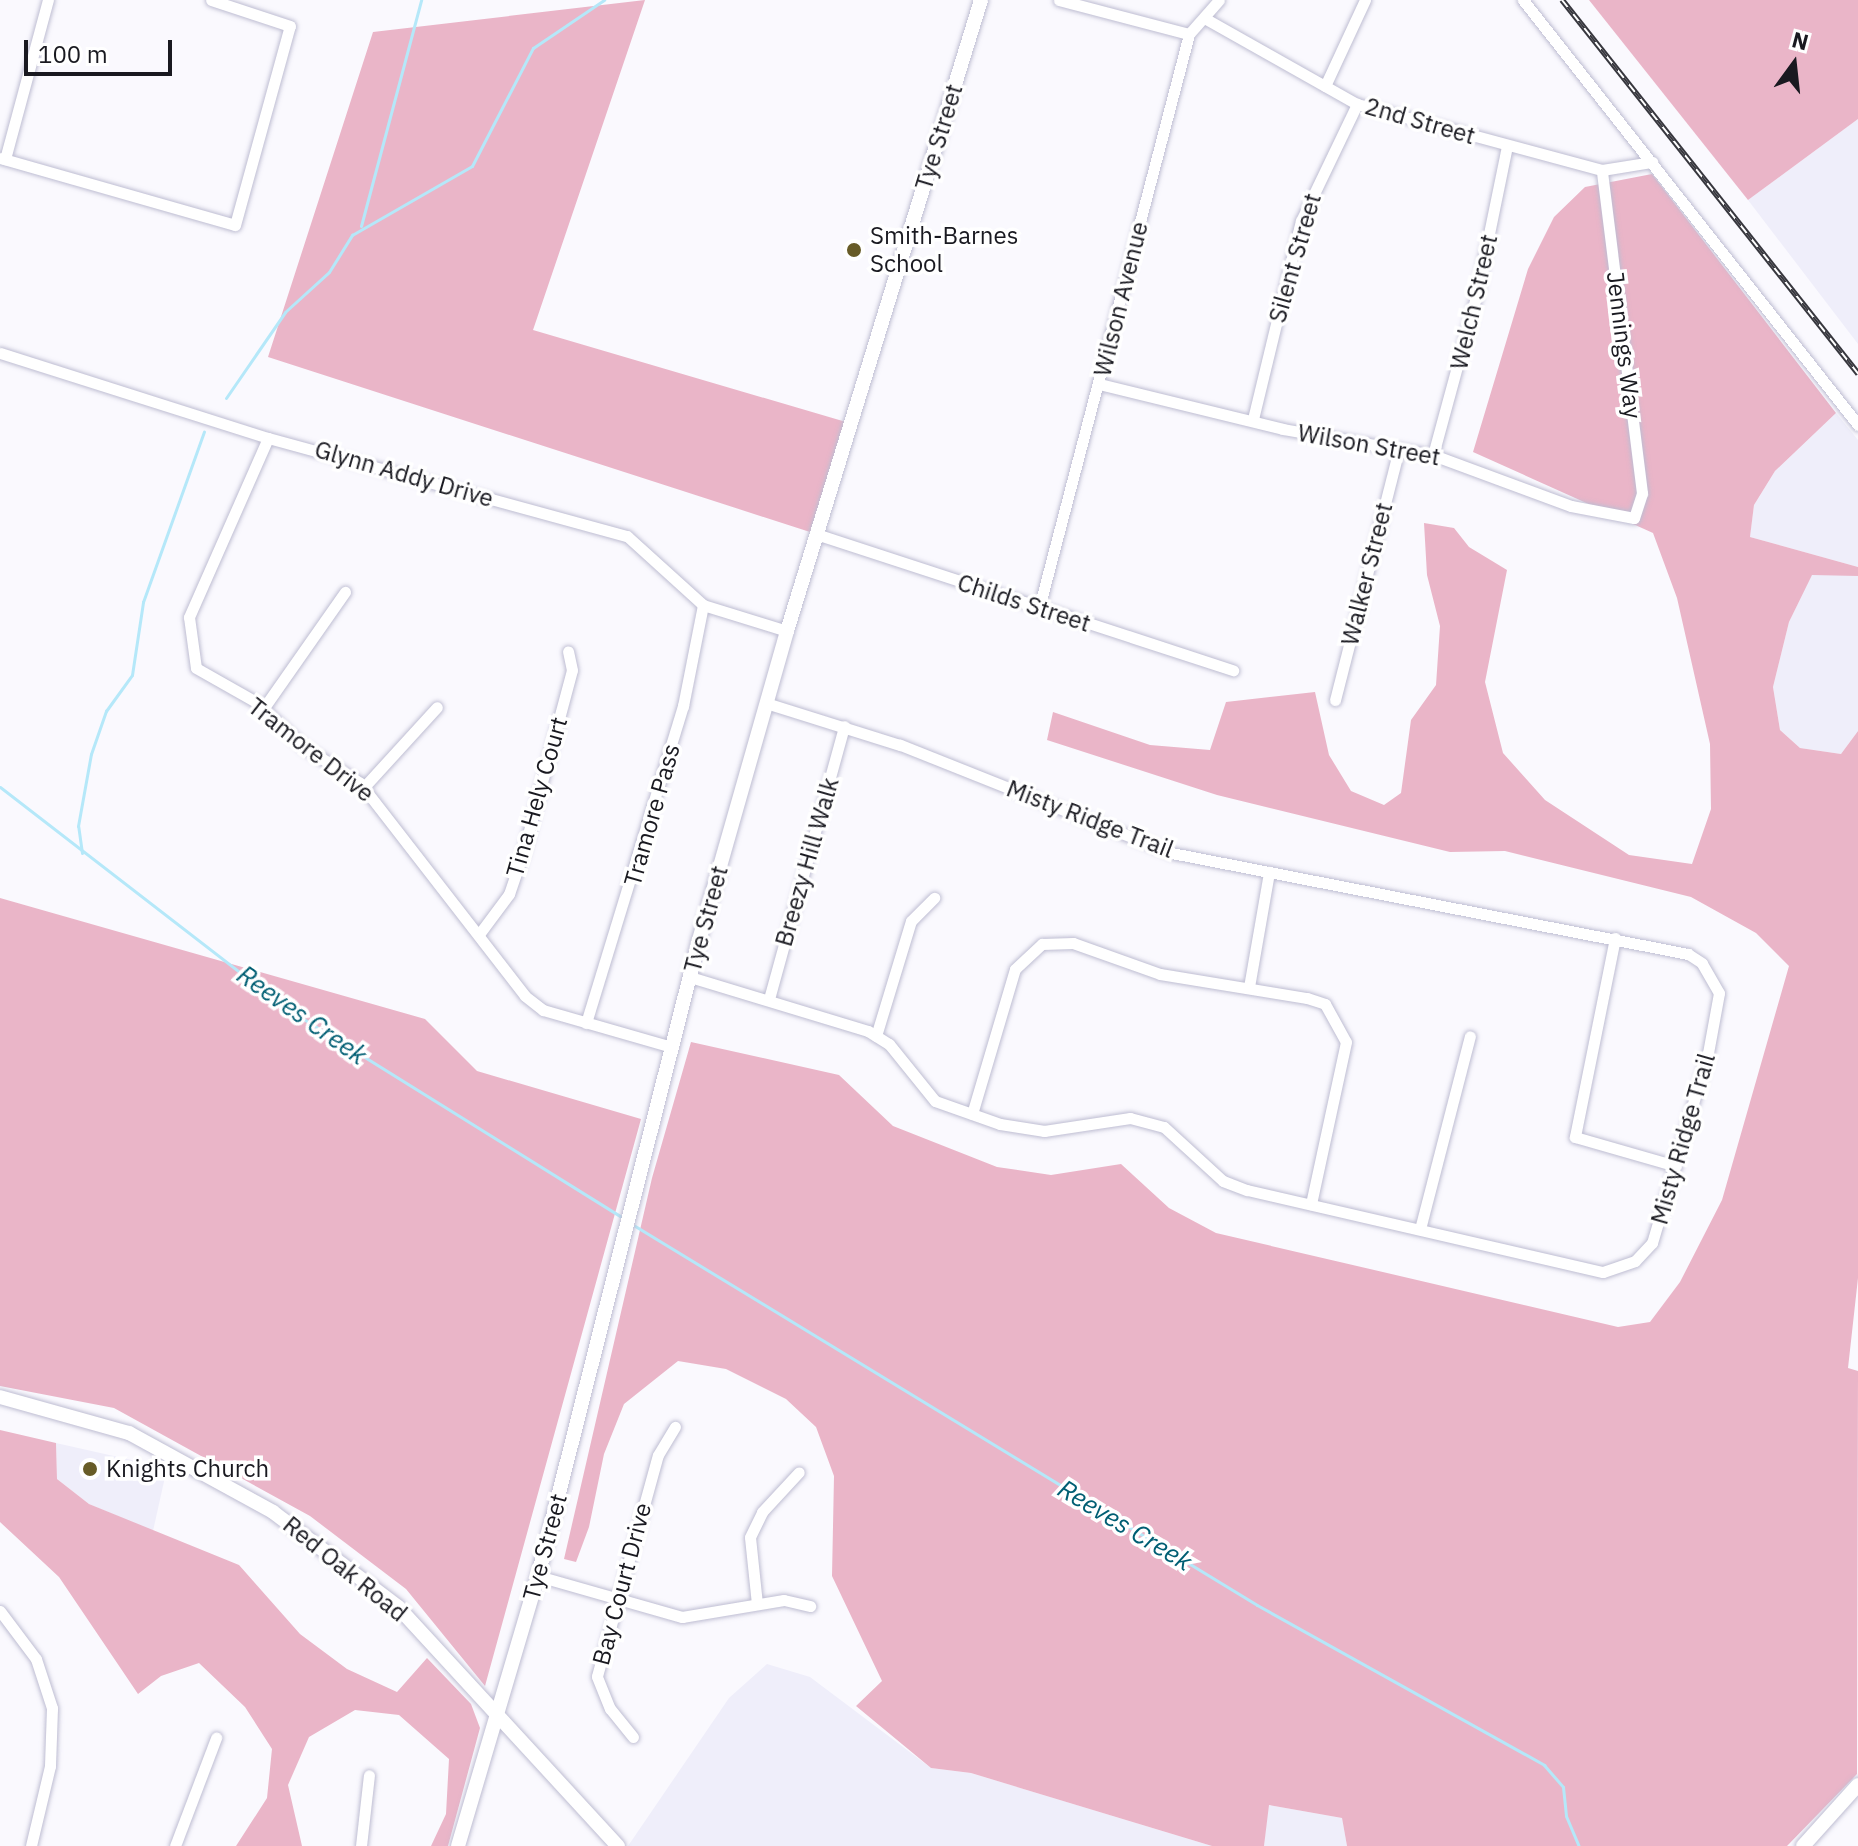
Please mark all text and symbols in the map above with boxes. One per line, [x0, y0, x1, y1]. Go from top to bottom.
scale bar [28, 24, 176, 74]
north arrow [1754, 24, 1834, 104]
text: N [1789, 24, 1812, 56]
text: 100 m [38, 38, 108, 70]
street label: Tye Street [909, 81, 969, 193]
street label: 2nd Street [1362, 92, 1478, 150]
street label: Silent Street [1263, 190, 1327, 326]
street label: Wilson Avenue [1088, 219, 1154, 379]
place label: Smith-Barnes School [870, 222, 1018, 278]
street label: Welch Street [1444, 232, 1504, 372]
marker: Smith-Barnes School [845, 241, 863, 259]
street label: Jennings Way [1601, 270, 1647, 420]
street label: Wilson Street [1296, 418, 1442, 472]
street label: Glynn Addy Drive [311, 435, 497, 513]
street label: Walker Street [1335, 500, 1399, 648]
street label: Childs Street [954, 568, 1094, 638]
street label: Tramore Drive [242, 692, 380, 808]
street label: Tina Hely Court [500, 714, 574, 880]
street label: Tramore Pass [618, 741, 686, 889]
street label: Breezy Hill Walk [769, 774, 845, 950]
street label: Misty Ridge Trail [1002, 774, 1178, 864]
street label: Tye Street [678, 862, 734, 976]
water label: Reeves Creek [231, 959, 373, 1071]
street label: Misty Ridge Trail [1645, 1050, 1721, 1228]
place label: Knights Church [106, 1455, 269, 1483]
marker: Knights Church [81, 1460, 99, 1478]
water label: Reeves Creek [1052, 1473, 1198, 1577]
street label: Tye Street [517, 1490, 573, 1604]
street label: Bay Court Drive [587, 1500, 657, 1668]
street label: Red Oak Road [277, 1510, 413, 1628]

